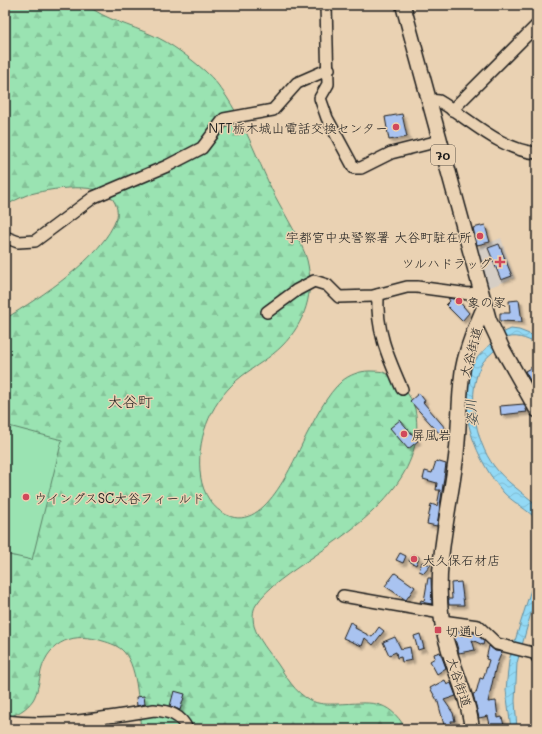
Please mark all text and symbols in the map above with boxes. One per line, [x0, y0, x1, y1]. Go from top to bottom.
place label: NTT栃木城山電話交換センター [208, 119, 388, 136]
marker: NTT栃木城山電話交換センター [391, 122, 401, 132]
road number: 70 [431, 145, 455, 165]
place label: 宇都宮中央警察署 大谷町駐在所 [286, 228, 472, 245]
marker: 宇都宮中央警察署 大谷町駐在所 [475, 231, 485, 241]
place label: ツルハドラッグ [402, 254, 492, 271]
marker: ツルハドラッグ [495, 257, 505, 267]
place label: 象の家 [467, 293, 506, 310]
marker: 象の家 [454, 296, 464, 306]
street label: 大谷街道 [455, 325, 485, 379]
district label: 大谷町 [107, 391, 153, 411]
water label: 姿川 [460, 398, 482, 428]
place label: 屏風岩 [412, 426, 451, 443]
marker: 屏風岩 [399, 429, 409, 439]
place label: ウイングスSC大谷フィールド [34, 489, 205, 506]
marker: ウイングスSC大谷フィールド [21, 492, 31, 502]
place label: 大久保石材店 [422, 551, 500, 568]
marker: 大久保石材店 [409, 554, 419, 564]
place label: 切通し [446, 622, 485, 639]
marker: 切通し [433, 625, 443, 635]
street label: 大谷街道 [444, 655, 476, 709]

